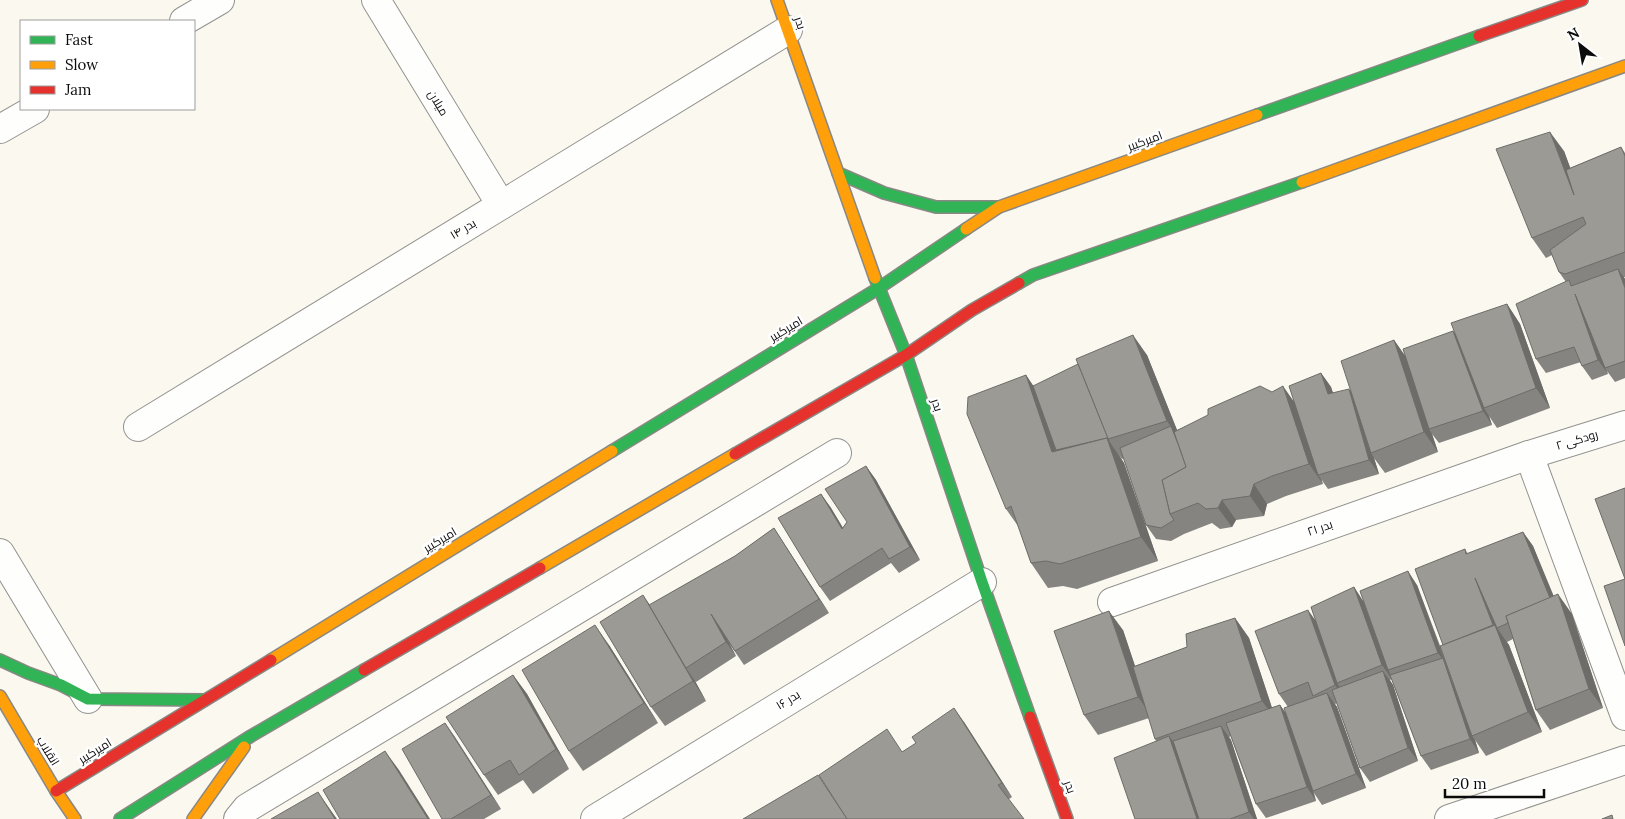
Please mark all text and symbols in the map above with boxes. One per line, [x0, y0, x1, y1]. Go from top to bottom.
street label: بدر [791, 13, 810, 31]
legend [20, 20, 195, 110]
north arrow [1555, 20, 1605, 70]
text: N [1564, 23, 1583, 44]
text: Fast [65, 30, 93, 49]
text: Slow [65, 55, 98, 74]
text: Jam [64, 80, 92, 99]
street label: میلان [425, 87, 452, 118]
street label: امیرکبیر [1124, 127, 1164, 154]
street label: بدر ۱۴ [447, 215, 478, 242]
street label: امیرکبیر [765, 313, 805, 345]
street label: بدر [928, 395, 947, 413]
street label: رودکی ۲ [1554, 426, 1600, 453]
street label: بدر ۲۱ [1305, 516, 1335, 539]
street label: امیرکبیر [419, 524, 459, 556]
street label: بدر ۱۶ [773, 686, 802, 713]
street label: انقلاب [34, 733, 63, 768]
street label: امیرکبیر [75, 735, 114, 767]
scale bar [1445, 766, 1544, 798]
text: 20 m [1452, 774, 1487, 793]
street label: بدر [1061, 777, 1080, 795]

